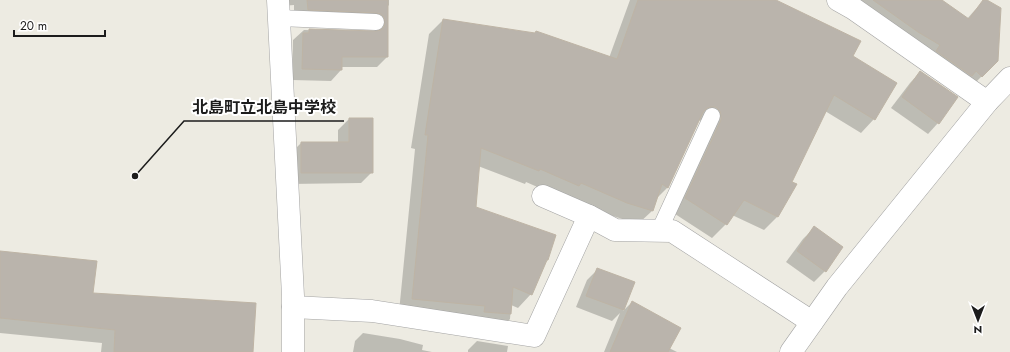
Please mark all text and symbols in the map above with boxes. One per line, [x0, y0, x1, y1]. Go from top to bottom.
scale bar [14, 12, 105, 38]
text: 20 m [20, 17, 47, 35]
callout: 北島町立北島中学校 [184, 93, 344, 121]
text: 北島町立北島中学校 [192, 96, 336, 119]
north arrow [958, 300, 998, 340]
text: N [974, 322, 982, 338]

